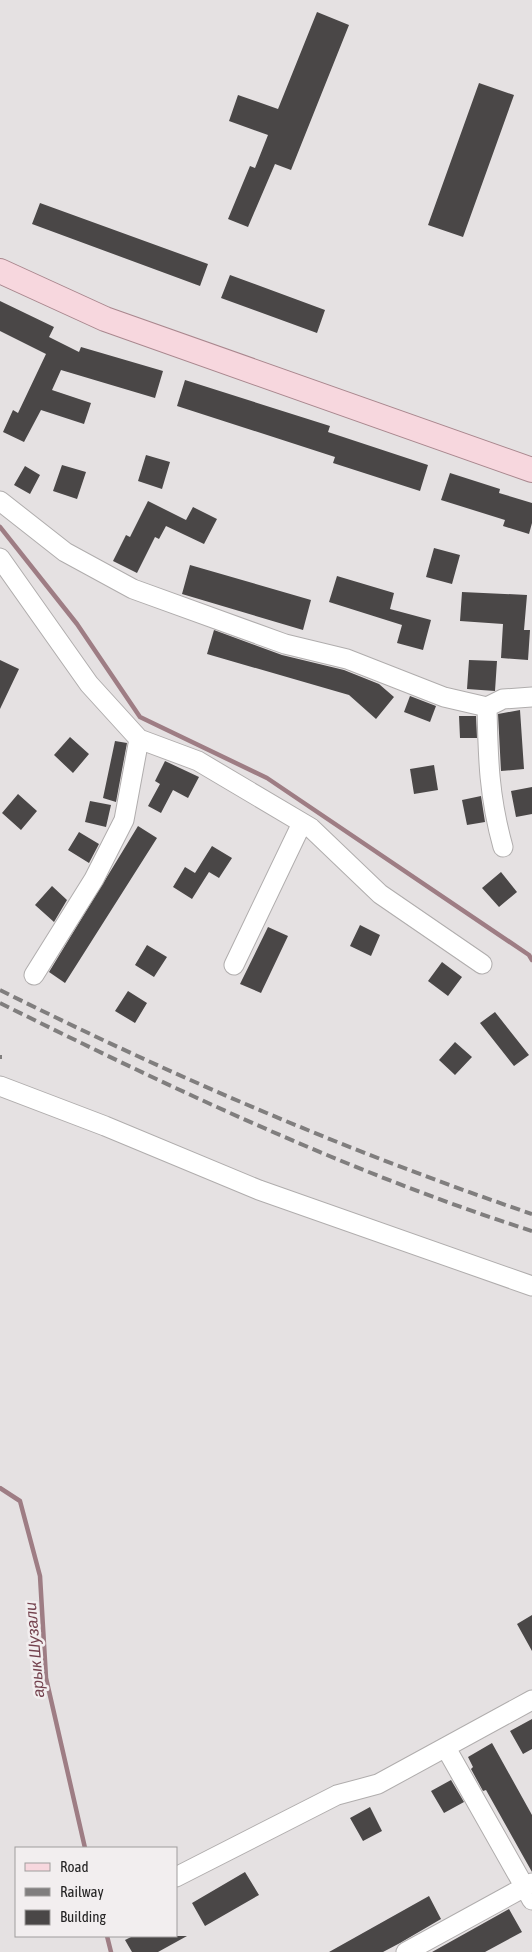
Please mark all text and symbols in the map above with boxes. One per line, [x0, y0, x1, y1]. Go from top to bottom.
water label: арык Шузали [21, 1601, 47, 1699]
legend [15, 1847, 178, 1937]
text: Road [60, 1858, 89, 1875]
text: Railway [60, 1883, 104, 1900]
text: Building [60, 1908, 106, 1925]

